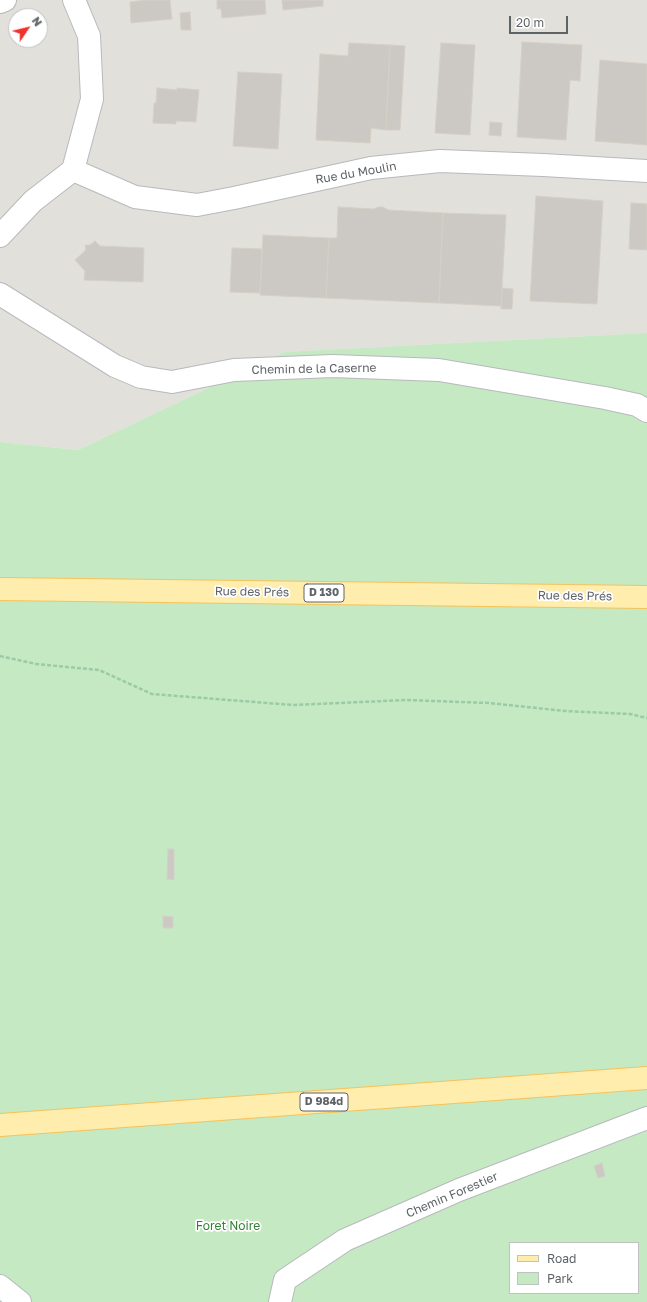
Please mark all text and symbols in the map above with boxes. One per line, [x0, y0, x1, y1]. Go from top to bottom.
north arrow [8, 8, 48, 48]
scale bar [511, 8, 570, 34]
text: N [30, 14, 45, 29]
text: 20 m [516, 15, 544, 30]
street label: Rue du Moulin [314, 159, 398, 187]
street label: Chemin de la Caserne [251, 361, 377, 377]
street label: Rue des Prés [215, 584, 289, 600]
road number: D 130 [304, 584, 344, 602]
street label: Rue des Prés [538, 588, 612, 604]
road number: D 984d [300, 1093, 348, 1111]
street label: Chemin Forestier [404, 1169, 500, 1221]
park label: Foret Noire [196, 1219, 260, 1233]
legend [509, 1242, 639, 1294]
text: Road [547, 1251, 576, 1266]
text: Park [547, 1271, 573, 1286]

